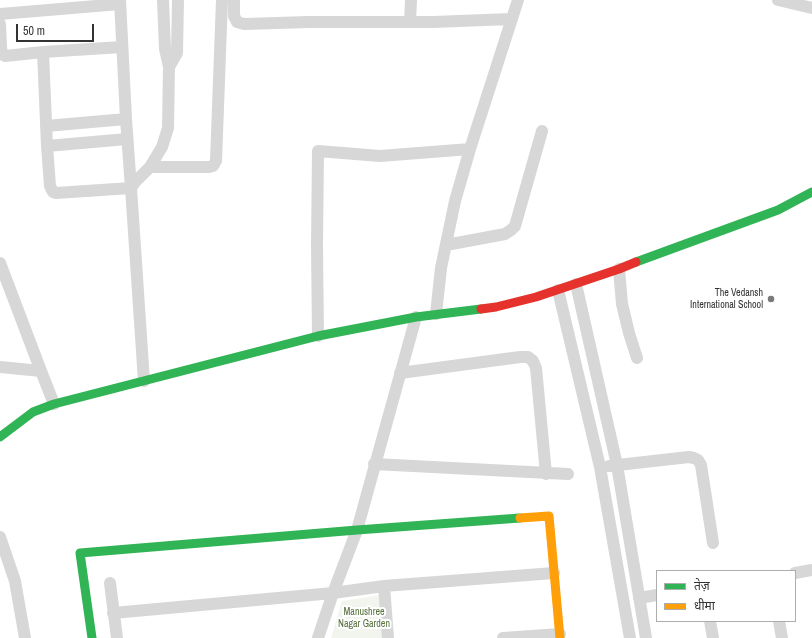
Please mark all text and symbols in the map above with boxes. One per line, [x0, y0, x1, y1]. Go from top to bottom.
scale bar [18, 16, 96, 42]
text: 50 m [23, 23, 45, 39]
place label: The Vedansh International School [690, 287, 763, 310]
marker: The Vedansh International School [766, 294, 776, 304]
legend [656, 570, 796, 622]
text: तेज़ [694, 578, 710, 594]
text: धीमा [694, 598, 715, 614]
park label: Manushree Nagar Garden [338, 606, 390, 630]

